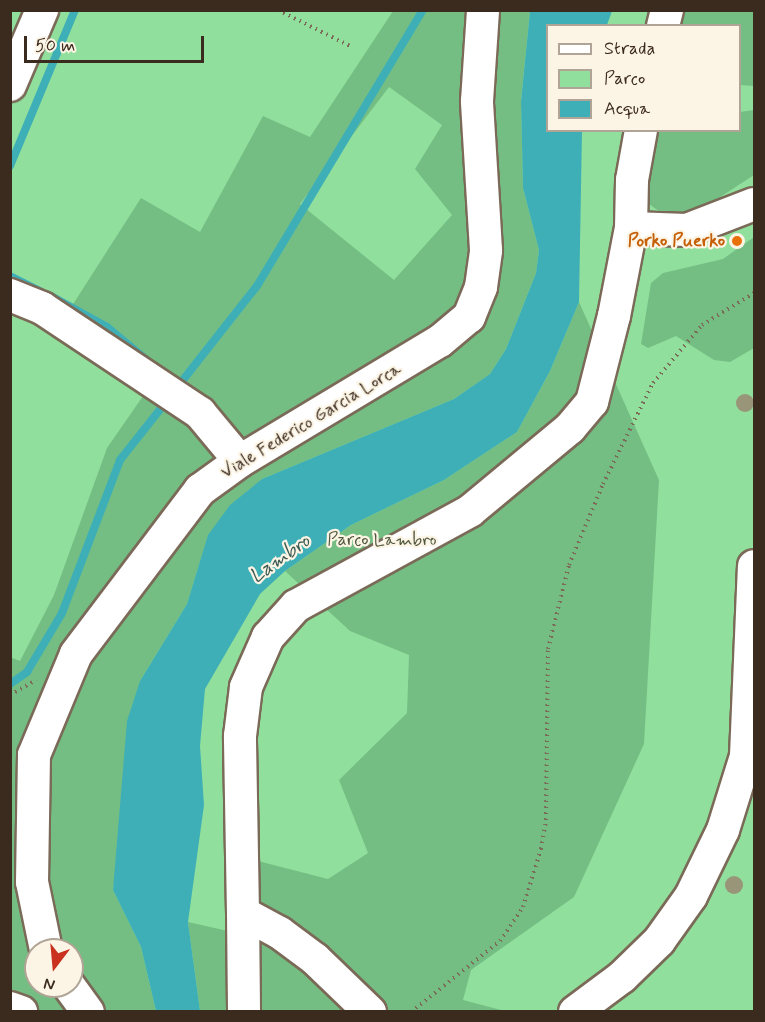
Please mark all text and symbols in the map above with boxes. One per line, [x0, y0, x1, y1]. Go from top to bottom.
scale bar [27, 24, 207, 62]
legend [546, 24, 741, 132]
text: 50 m [35, 34, 75, 58]
text: Strada [604, 37, 655, 61]
text: Parco [604, 67, 645, 91]
text: Acqua [604, 97, 650, 121]
place label: Porko Puerko [631, 230, 725, 252]
marker: Porko Puerko [730, 234, 744, 248]
street label: Viale Federico Garcia Lorca [217, 359, 405, 483]
water label: Lambro [245, 529, 315, 589]
park label: Parco Lambro [328, 529, 436, 551]
north arrow [24, 938, 84, 998]
text: N [41, 972, 57, 995]

